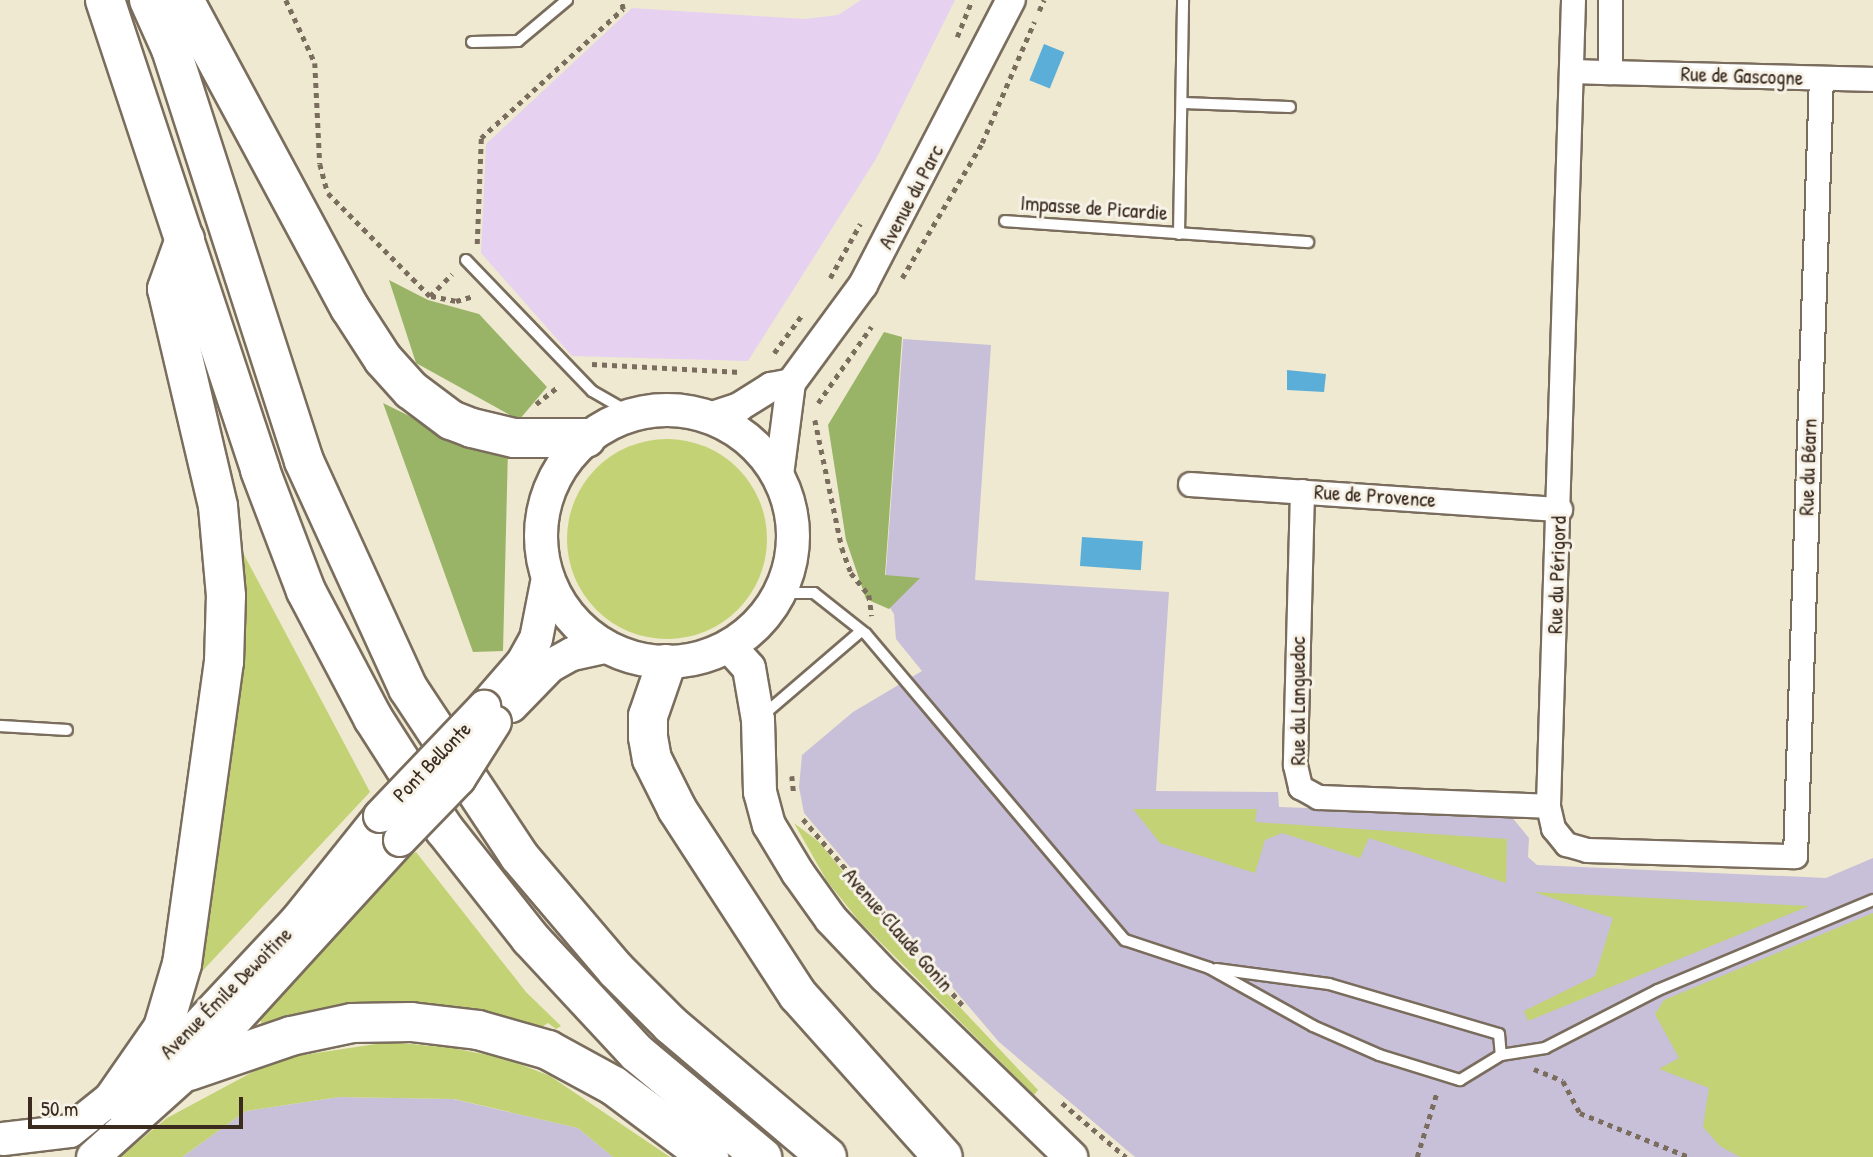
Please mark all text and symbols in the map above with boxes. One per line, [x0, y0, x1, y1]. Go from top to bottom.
street label: Rue de Gascogne [1680, 61, 1804, 91]
street label: Avenue du Parc [873, 141, 949, 253]
street label: Impasse de Picardie [1019, 190, 1169, 226]
street label: Rue du Béarn [1794, 418, 1822, 516]
street label: Rue de Provence [1313, 479, 1437, 513]
street label: Rue du Périgord [1542, 516, 1572, 634]
street label: Rue du Languedoc [1285, 637, 1311, 765]
street label: Pont Bellonte [388, 717, 476, 807]
street label: Avenue Claude Gonin [838, 863, 958, 997]
street label: Avenue Émile Dewoitine [155, 922, 297, 1064]
scale bar [32, 1084, 247, 1128]
text: 50 m [41, 1094, 78, 1123]

